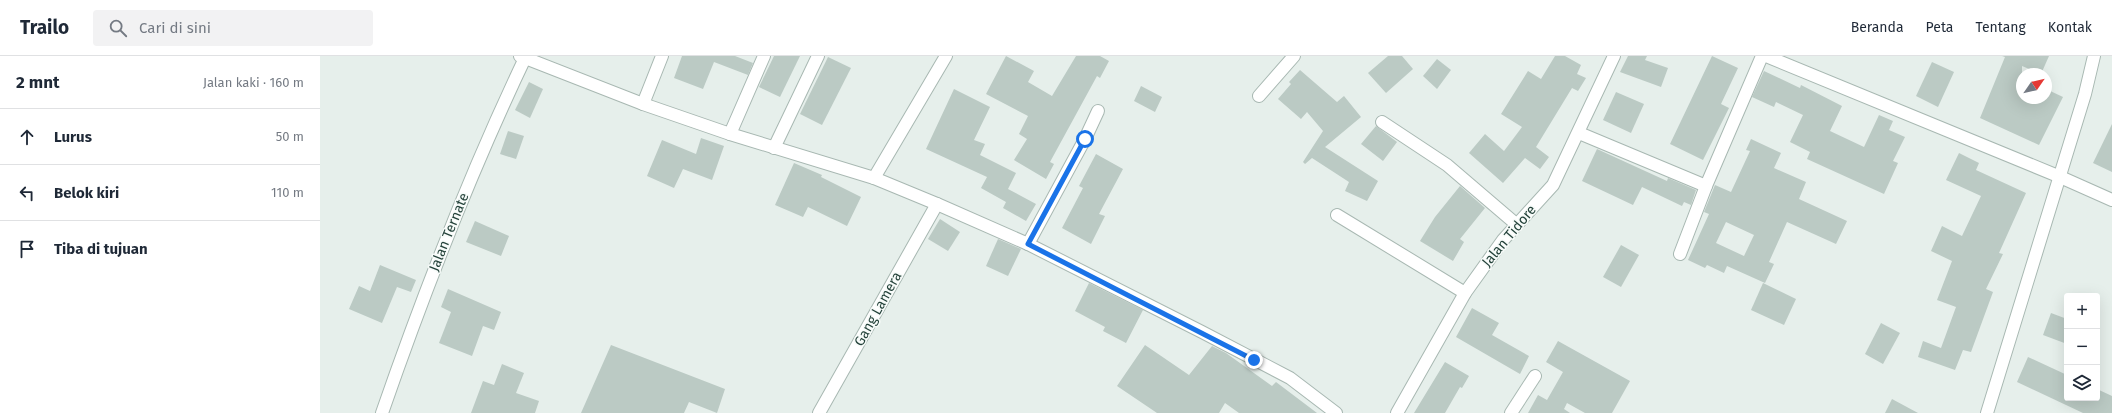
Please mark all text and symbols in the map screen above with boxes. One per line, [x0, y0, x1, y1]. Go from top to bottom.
search box [93, 10, 373, 46]
text: Trailo [20, 16, 69, 39]
icon: search [107, 17, 129, 39]
text: Cari di sini [139, 19, 211, 37]
text: Beranda [1851, 19, 1904, 36]
text: Peta [1926, 19, 1953, 36]
text: Tentang [1975, 19, 2026, 36]
text: Kontak [2048, 19, 2092, 36]
north arrow [2016, 68, 2052, 104]
text: 2 mnt [16, 72, 60, 93]
text: Jalan kaki · 160 m [203, 75, 304, 90]
icon: ahead [16, 126, 38, 148]
text: Lurus [54, 128, 92, 146]
text: 50 m [276, 129, 304, 144]
route start [1076, 130, 1094, 148]
icon: left [16, 182, 38, 204]
text: Belok kiri [54, 184, 119, 202]
text: 110 m [271, 185, 304, 200]
street label: Jalan Ternate [426, 190, 472, 274]
street label: Jalan Tidore [1478, 202, 1540, 270]
icon: arrive [16, 238, 38, 260]
text: Tiba di tujuan [54, 240, 148, 258]
street label: Gang Lamera [851, 269, 905, 349]
map controls [2064, 293, 2100, 401]
button: + [2064, 293, 2100, 329]
button: − [2064, 329, 2100, 365]
route end [1245, 351, 1263, 369]
button: layers [2064, 365, 2100, 401]

